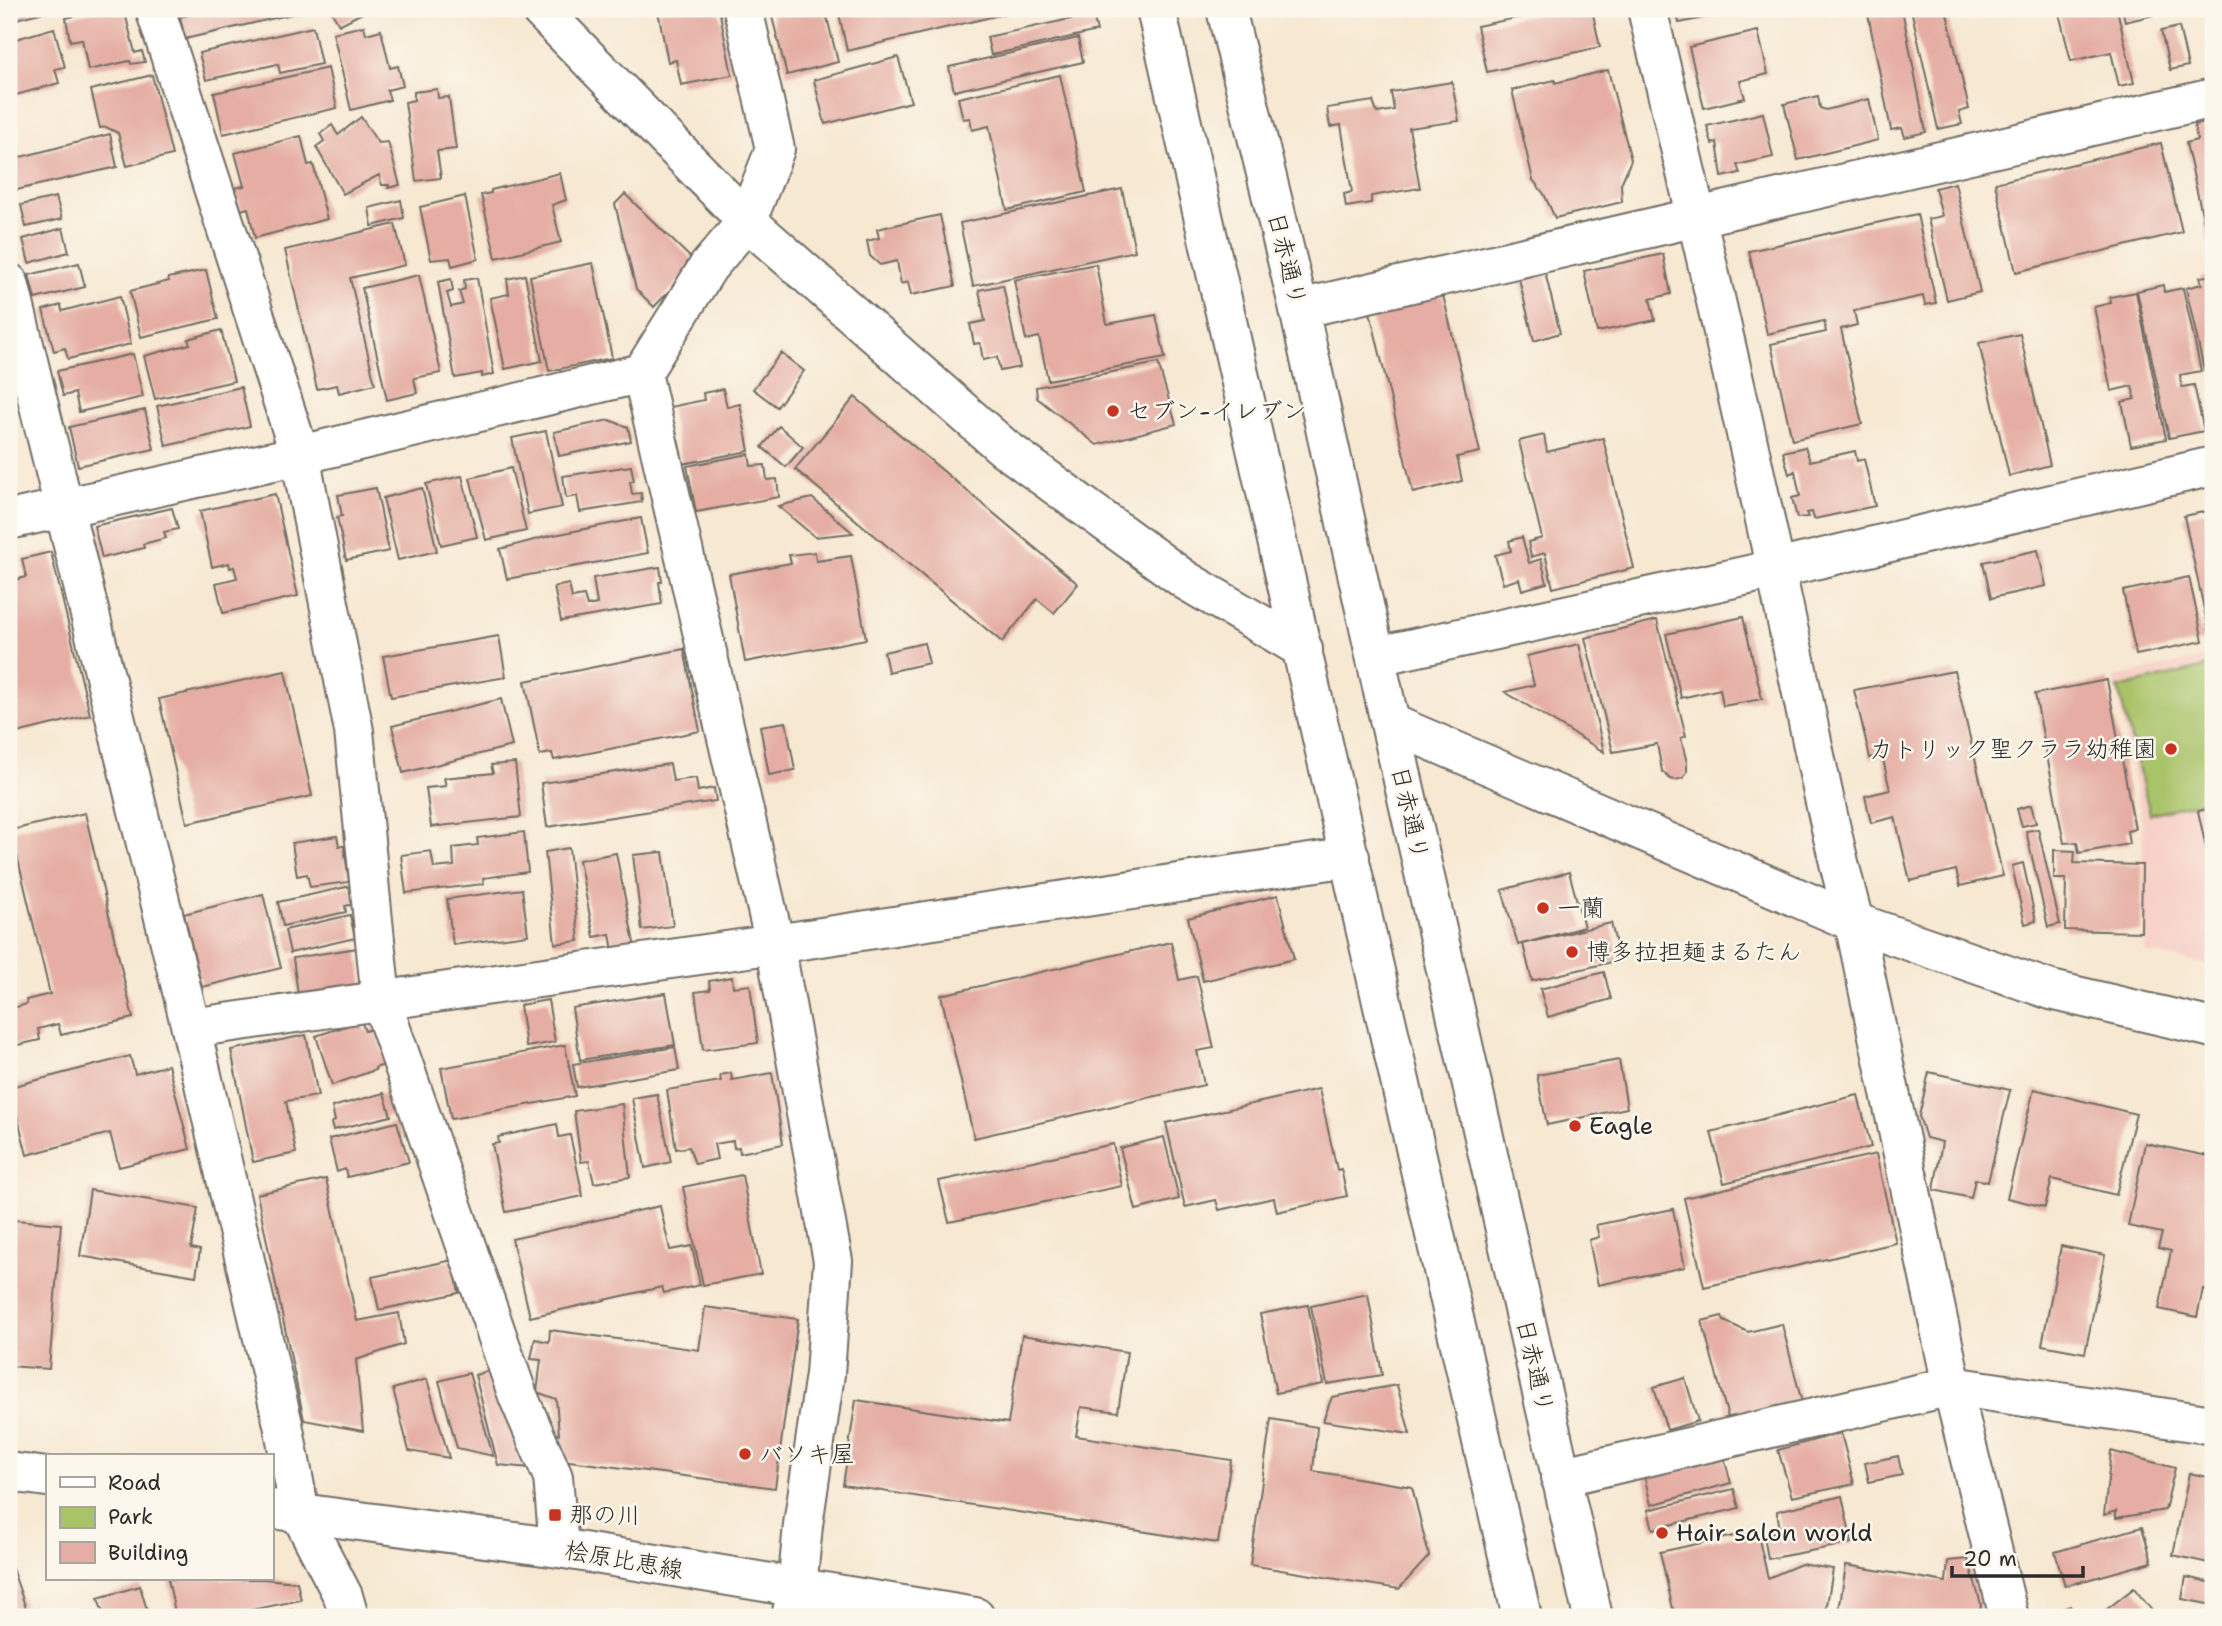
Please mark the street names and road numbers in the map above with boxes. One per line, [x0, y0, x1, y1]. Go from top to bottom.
street label: 日赤通り [1260, 209, 1314, 309]
street label: 日赤通り [1384, 763, 1436, 863]
street label: 日赤通り [1509, 1316, 1561, 1416]
street label: 桧原比恵線 [562, 1534, 686, 1586]

